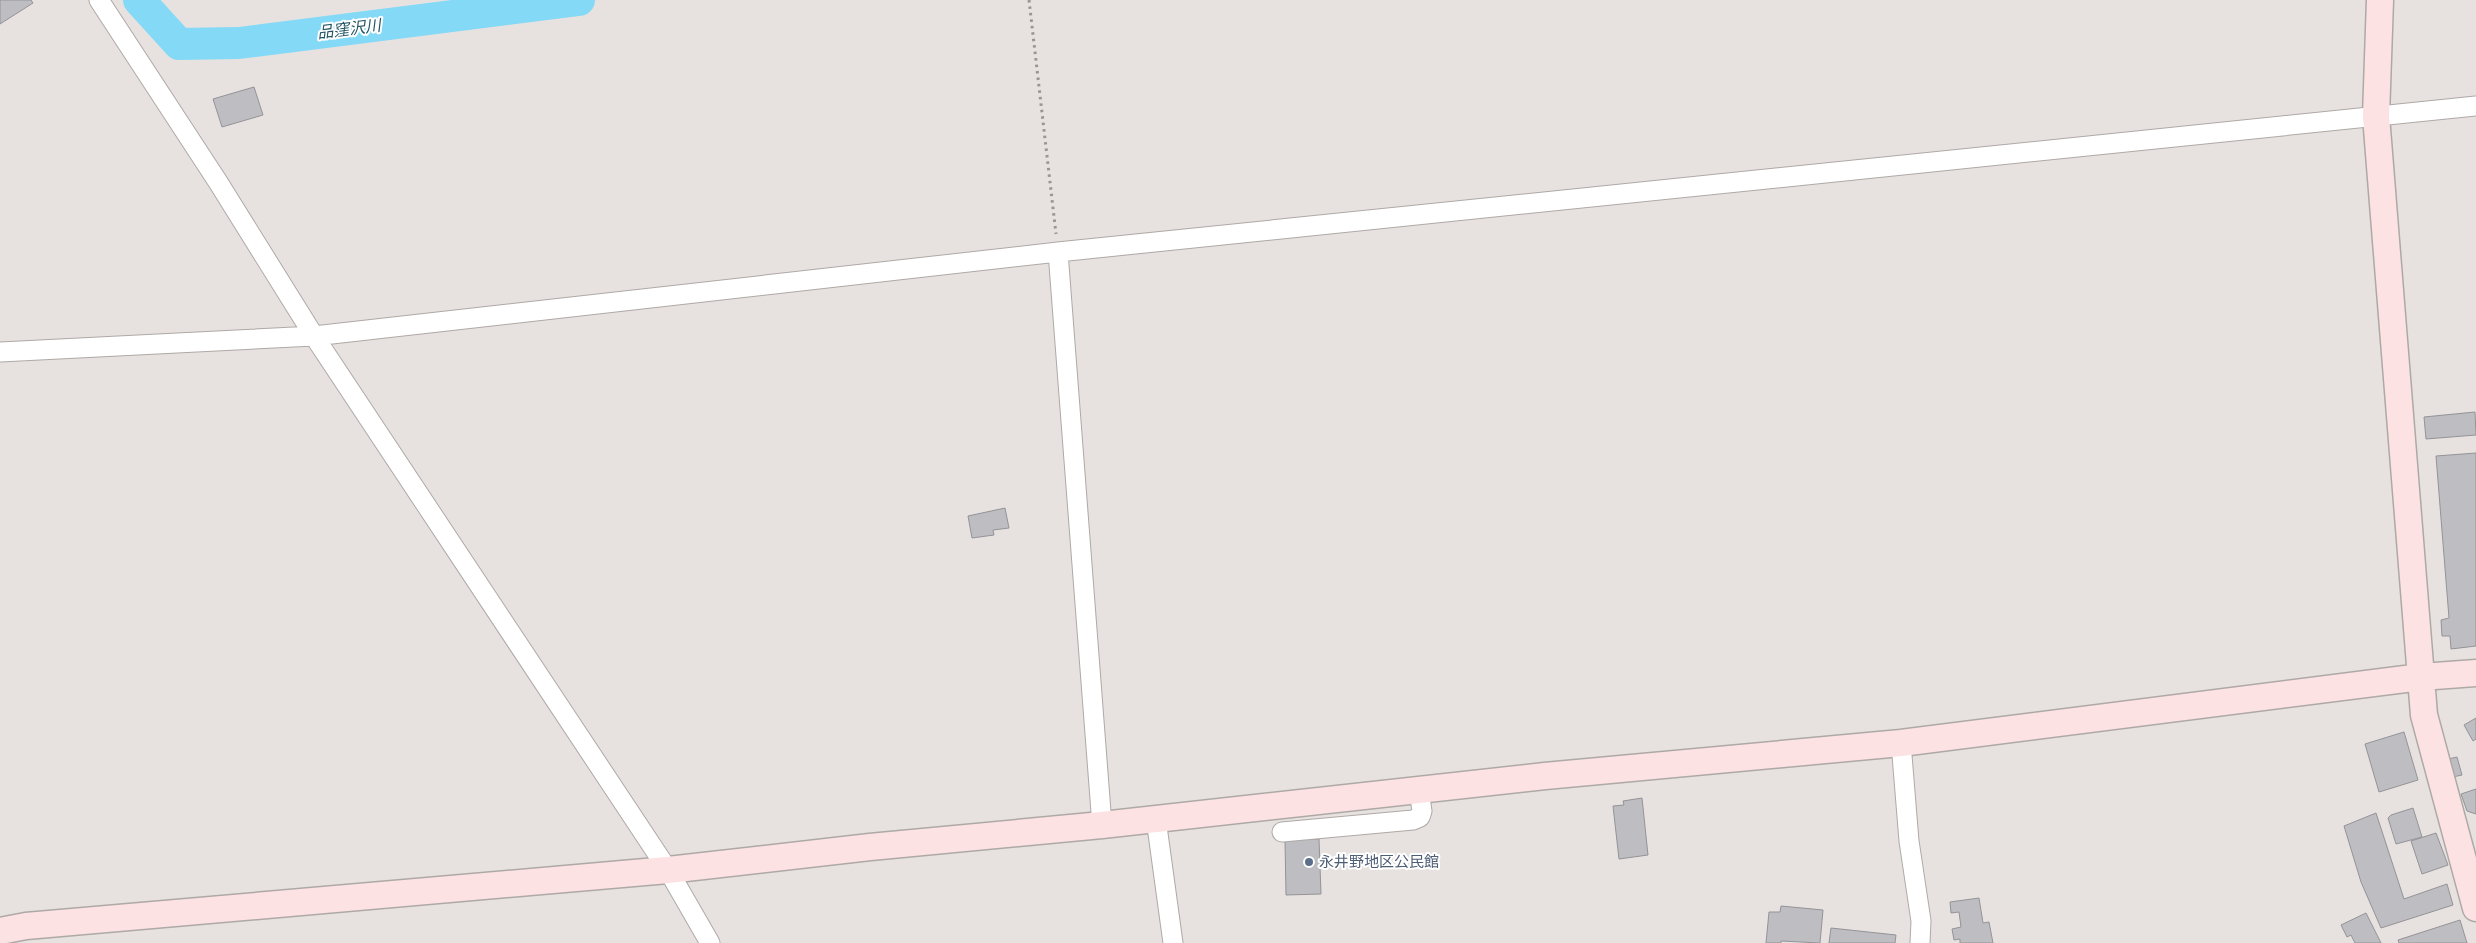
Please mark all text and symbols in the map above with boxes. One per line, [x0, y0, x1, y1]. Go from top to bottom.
water label: 品窪沢川 [316, 15, 384, 42]
place label: 永井野地区公民館 [1319, 853, 1439, 871]
marker: 永井野地区公民館 [1303, 856, 1315, 868]

